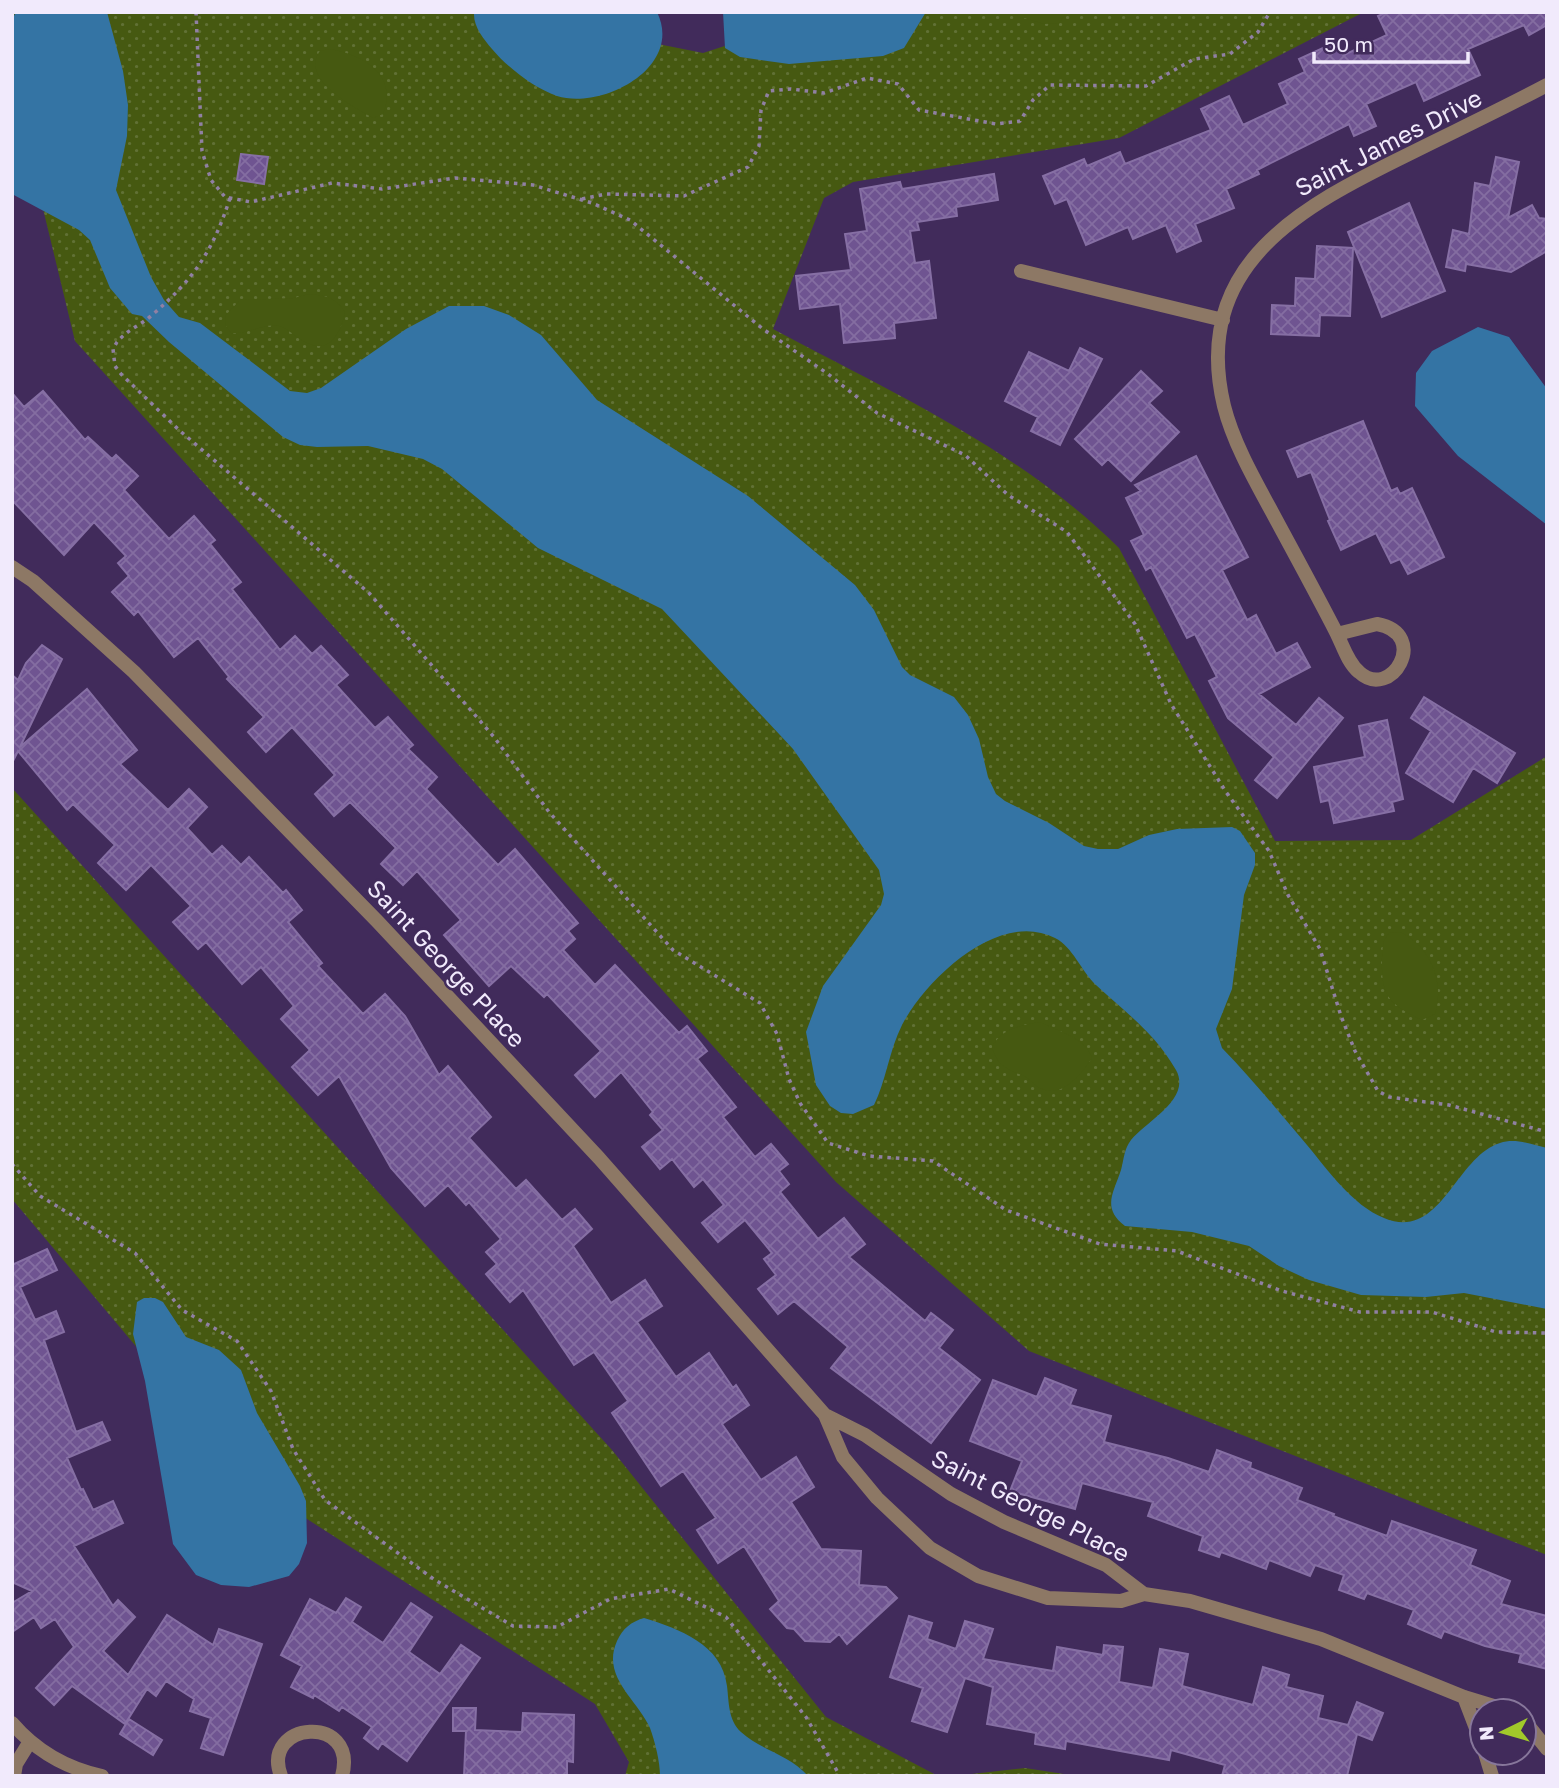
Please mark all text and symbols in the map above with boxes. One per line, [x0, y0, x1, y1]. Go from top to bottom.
scale bar [1314, 21, 1468, 65]
text: 50 m [1324, 31, 1373, 57]
street label: Saint James Drive [1290, 82, 1486, 202]
street label: Saint George Place [362, 873, 532, 1053]
street label: Saint George Place [927, 1442, 1135, 1568]
north arrow [1468, 1697, 1538, 1767]
text: N [1473, 1725, 1498, 1742]

